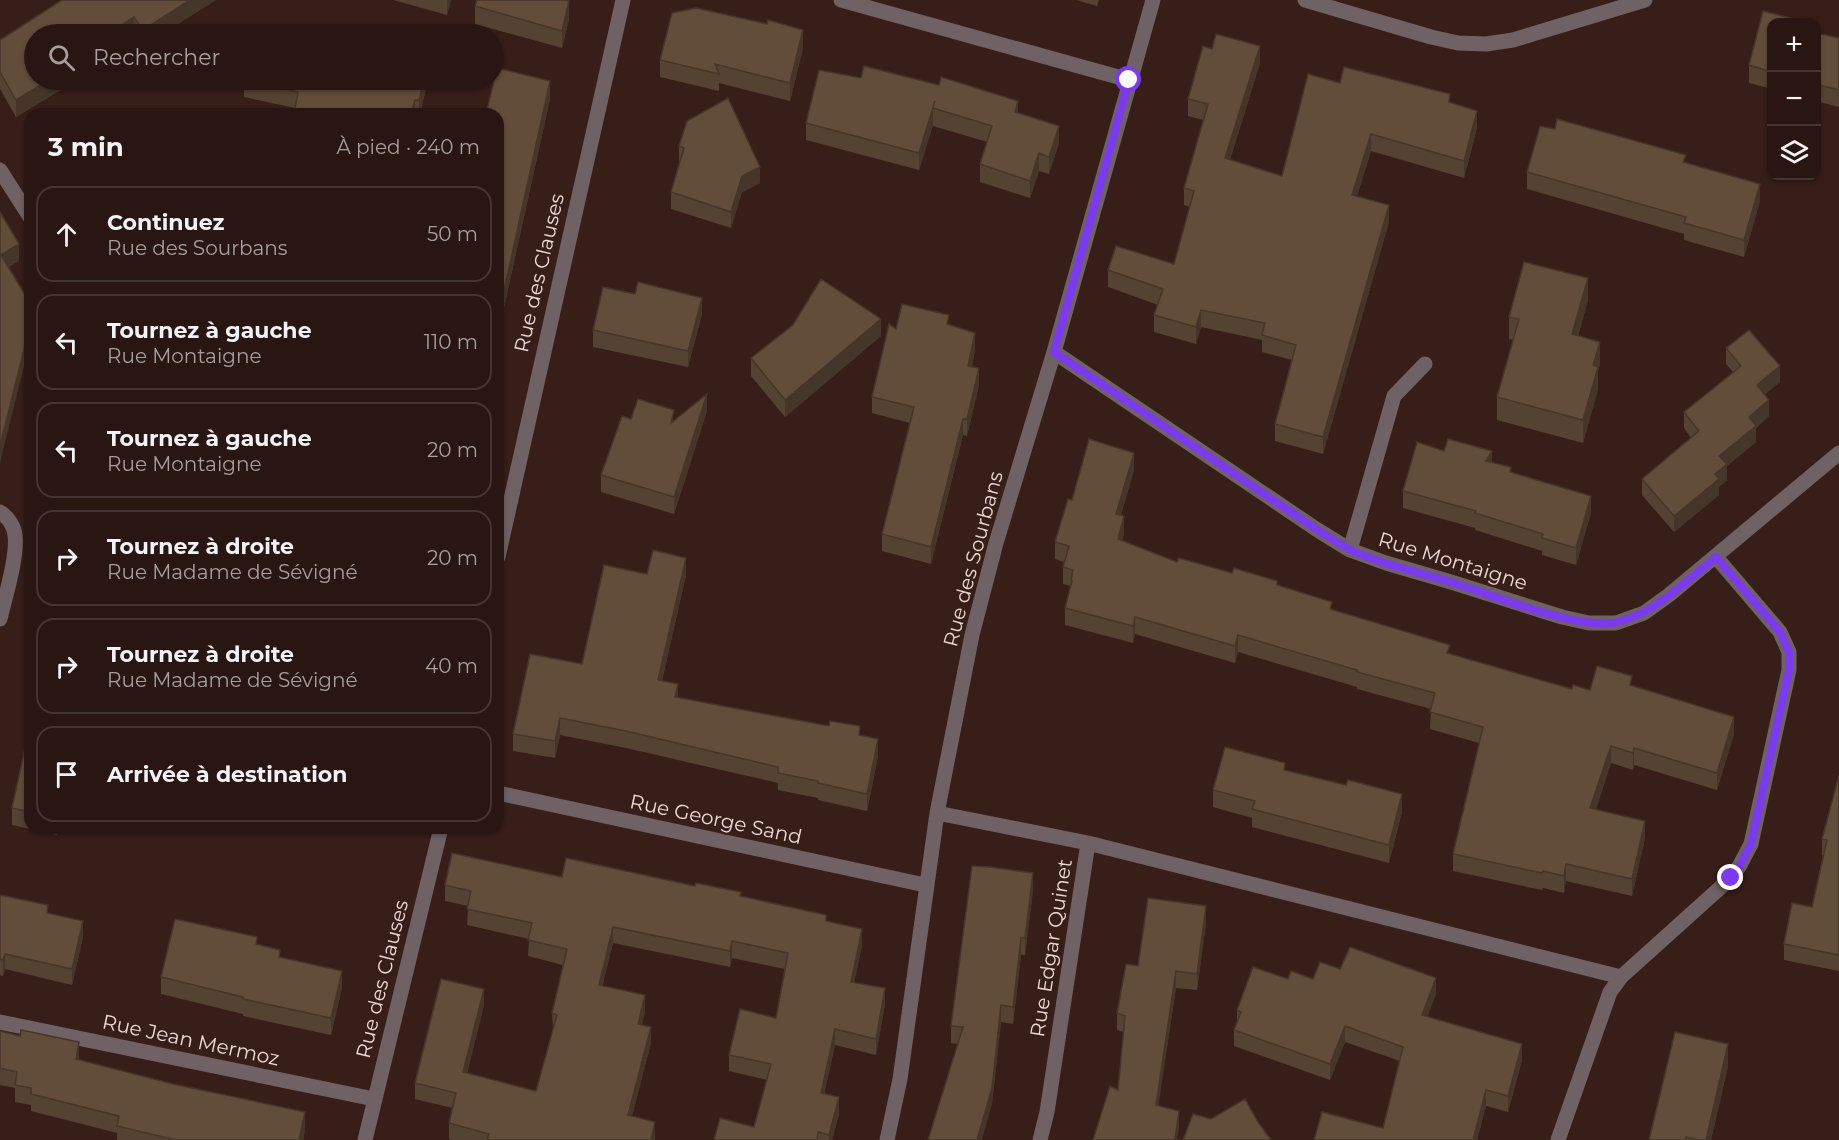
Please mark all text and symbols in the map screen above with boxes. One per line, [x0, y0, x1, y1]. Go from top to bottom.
map controls [1767, 18, 1821, 180]
button: + [1767, 18, 1821, 72]
search box [24, 24, 504, 90]
icon: search [45, 41, 78, 74]
text: Rechercher [93, 44, 220, 71]
route start [1115, 66, 1141, 92]
button: − [1767, 72, 1821, 126]
button: layers [1767, 126, 1821, 180]
text: 3 min [48, 131, 124, 163]
text: À pied · 240 m [336, 135, 480, 159]
street label: Rue des Clauses [509, 191, 569, 355]
text: Continuez [107, 209, 224, 236]
icon: ahead [50, 218, 83, 251]
text: 50 m [427, 222, 478, 246]
text: Rue des Sourbans [107, 236, 288, 260]
text: Tournez à gauche [107, 317, 312, 344]
icon: left [50, 326, 83, 359]
text: 110 m [424, 330, 478, 354]
text: Rue Montaigne [107, 344, 262, 368]
text: Tournez à gauche [107, 425, 312, 452]
icon: left [50, 434, 83, 467]
text: 20 m [427, 438, 478, 462]
text: Rue Montaigne [107, 452, 262, 476]
street label: Rue des Sourbans [938, 468, 1008, 649]
street label: Rue Montaigne [1376, 527, 1530, 595]
text: Tournez à droite [107, 533, 294, 560]
icon: right [50, 542, 83, 575]
text: 20 m [427, 546, 478, 570]
text: Rue Madame de Sévigné [107, 560, 358, 584]
text: Tournez à droite [107, 641, 294, 668]
icon: right [50, 650, 83, 683]
text: 40 m [425, 654, 478, 678]
text: Rue Madame de Sévigné [107, 668, 358, 692]
icon: arrive [50, 758, 83, 791]
text: Arrivée à destination [107, 761, 347, 788]
street label: Rue George Sand [628, 789, 804, 849]
street label: Rue Edgar Quinet [1025, 857, 1077, 1039]
route end [1717, 864, 1743, 890]
street label: Rue des Clauses [351, 897, 413, 1061]
street label: Rue Jean Mermoz [100, 1010, 282, 1070]

